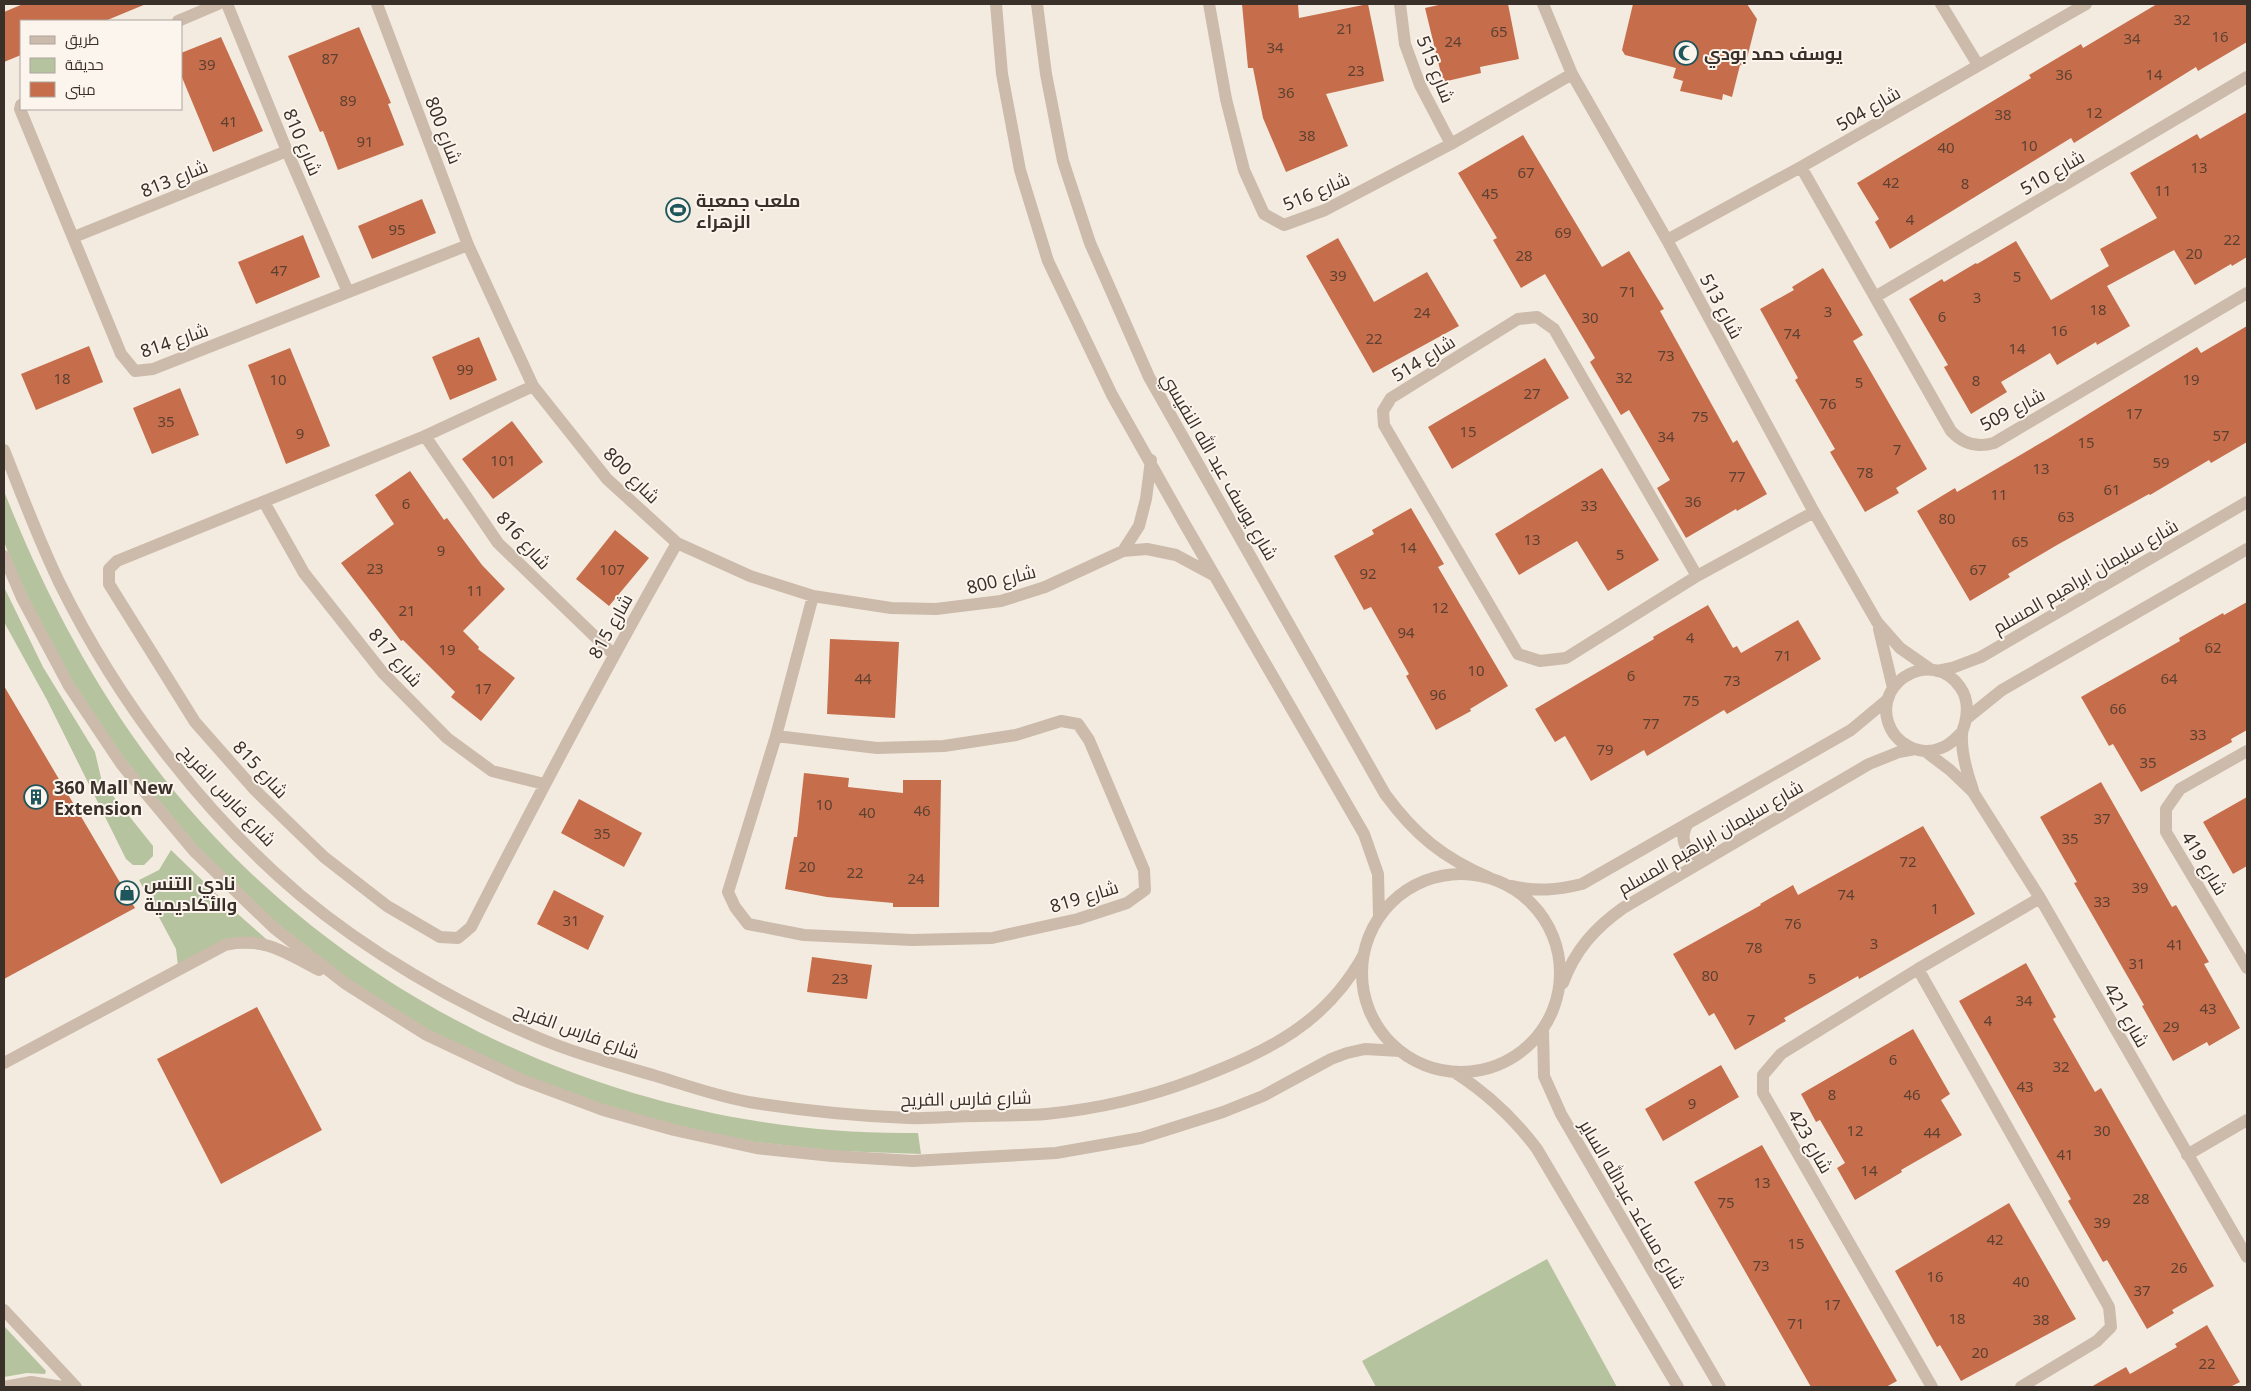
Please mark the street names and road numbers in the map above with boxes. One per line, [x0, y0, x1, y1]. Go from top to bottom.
street label: شارع 515 [1411, 32, 1460, 107]
street label: شارع 504 [1831, 80, 1905, 137]
street label: شارع 800 [419, 93, 468, 168]
street label: شارع 810 [277, 105, 328, 179]
street label: شارع 510 [2015, 144, 2089, 201]
street label: شارع 813 [137, 154, 212, 203]
street label: شارع 516 [1279, 166, 1353, 217]
street label: شارع 513 [1694, 269, 1749, 343]
street label: شارع 814 [137, 317, 212, 364]
street label: شارع 514 [1387, 329, 1460, 388]
street label: شارع يوسف عبد الله النفيسي [1154, 368, 1284, 565]
street label: شارع 509 [1975, 382, 2049, 437]
street label: شارع 800 [598, 442, 665, 509]
street label: شارع 816 [491, 506, 556, 575]
street label: شارع سليمان ابراهيم المسلم [1988, 513, 2183, 640]
street label: شارع 800 [964, 559, 1038, 600]
street label: شارع 815 [582, 589, 638, 663]
street label: شارع 817 [363, 623, 428, 692]
street label: شارع 815 [227, 735, 294, 804]
street label: شارع فارس الفريح [174, 739, 282, 852]
street label: شارع سليمان ابراهيم المسلم [1613, 774, 1808, 901]
street label: شارع 419 [2176, 827, 2233, 900]
street label: شارع 819 [1047, 874, 1121, 919]
street label: شارع 421 [2098, 978, 2155, 1052]
street label: شارع فارس الفريح [511, 996, 643, 1065]
street label: شارع فارس الفريح [900, 1085, 1032, 1112]
street label: شارع 423 [1782, 1104, 1839, 1178]
street label: شارع مساعد عبدالله الساير [1573, 1114, 1691, 1294]

